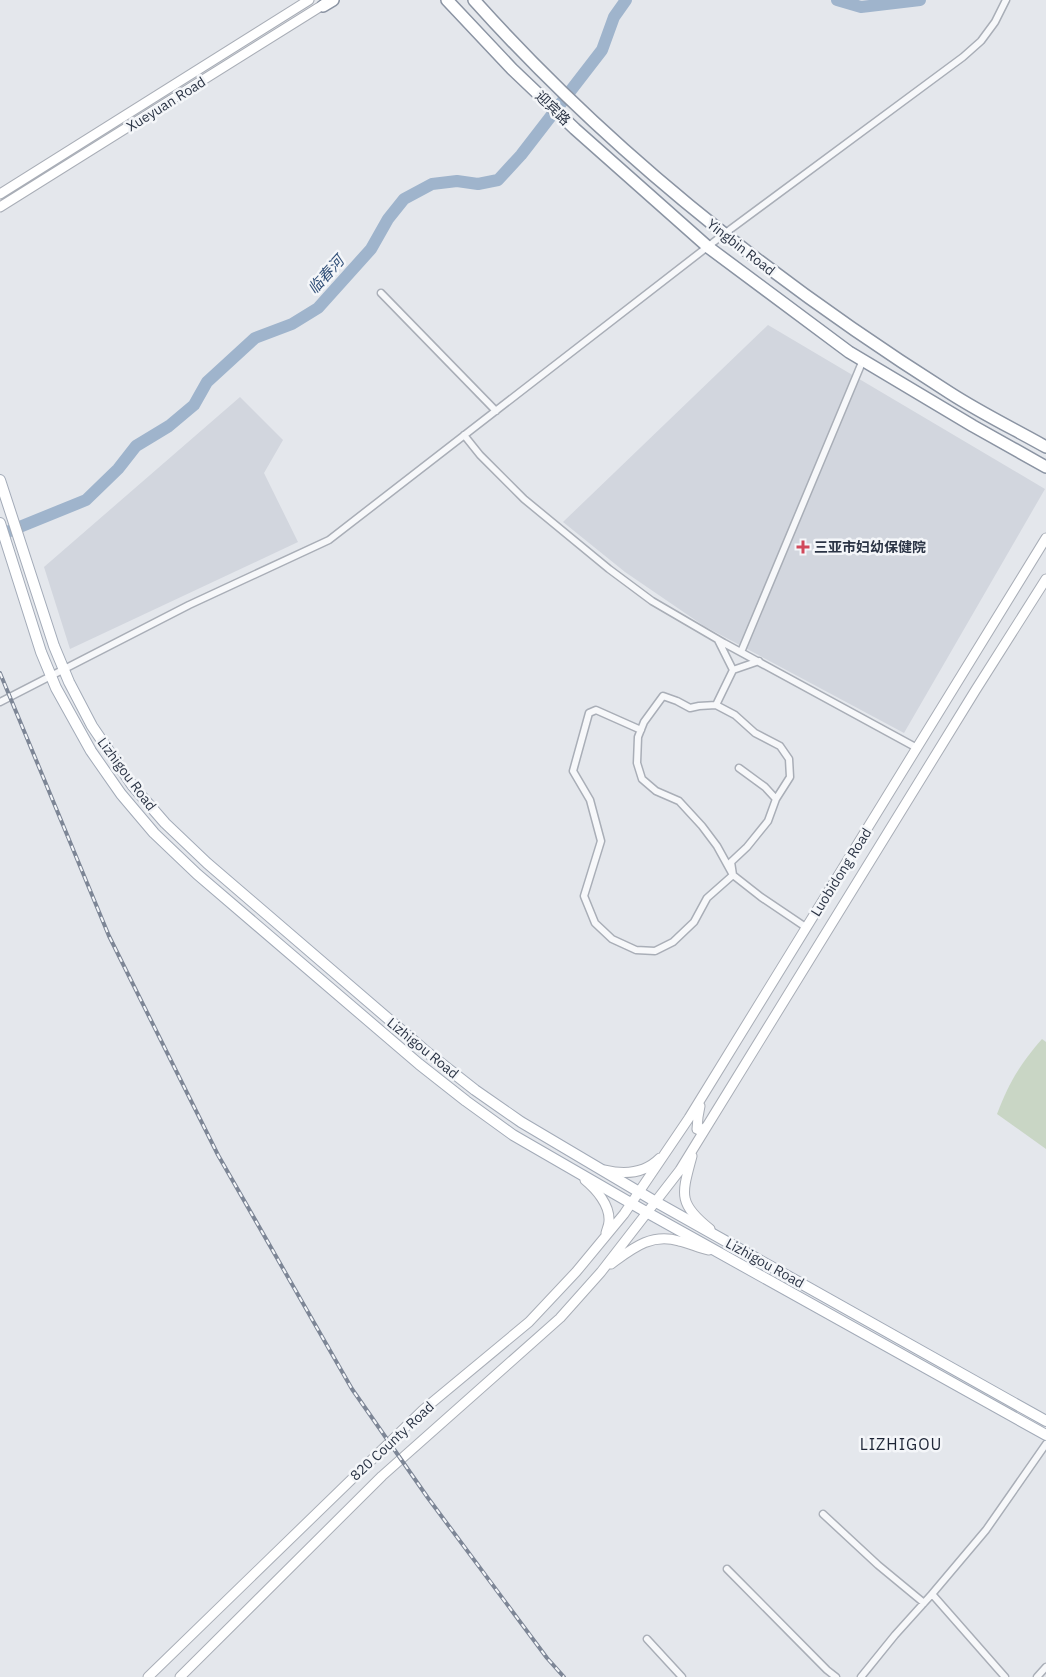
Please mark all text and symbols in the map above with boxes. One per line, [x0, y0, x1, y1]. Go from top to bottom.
street label: Xueyuan Road [123, 73, 209, 135]
street label: 迎宾路 [532, 87, 574, 129]
street label: Yingbin Road [703, 215, 779, 279]
water label: 临春河 [304, 249, 350, 298]
place label: 三亚市妇幼保健院 [814, 538, 926, 556]
marker: 三亚市妇幼保健院 [796, 540, 810, 554]
street label: Lizhigou Road [94, 734, 160, 814]
street label: Luobidong Road [807, 824, 875, 920]
street label: Lizhigou Road [384, 1014, 462, 1082]
street label: Lizhigou Road [723, 1234, 807, 1292]
street label: 820 County Road [346, 1397, 438, 1485]
district label: LIZHIGOU [860, 1434, 942, 1454]

